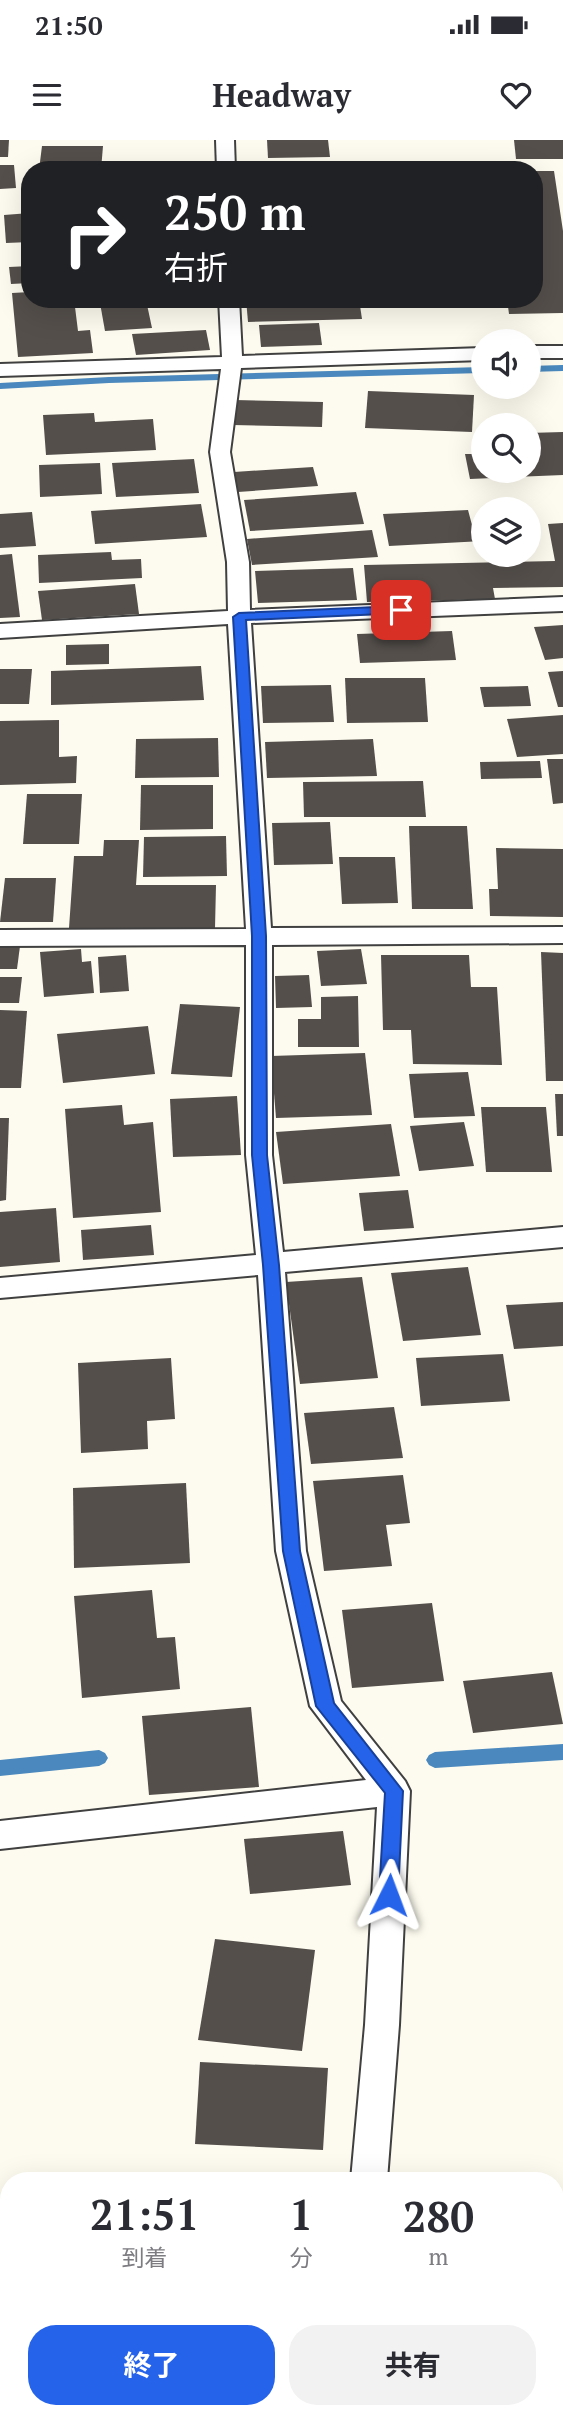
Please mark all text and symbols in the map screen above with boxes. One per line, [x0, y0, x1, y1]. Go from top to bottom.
text: 21:50 [35, 8, 103, 42]
text: Headway [212, 74, 351, 116]
icon: menu [28, 76, 66, 114]
icon: heart [497, 76, 535, 114]
text: 250 m [164, 179, 306, 244]
icon: right [49, 189, 140, 280]
text: 右折 [164, 246, 228, 288]
map controls [471, 329, 541, 567]
button: sound [471, 329, 541, 399]
button: search [471, 413, 541, 483]
button: layers [471, 497, 541, 567]
pin [371, 580, 431, 640]
icon: arrive [382, 591, 420, 629]
position arrow [352, 1858, 426, 1932]
text: 21:51 [90, 2186, 199, 2242]
text: 1 [289, 2186, 313, 2242]
text: 280 [403, 2188, 474, 2244]
text: m [429, 2241, 448, 2272]
text: 到着 [122, 2242, 168, 2273]
text: 分 [290, 2242, 313, 2273]
button: 終了 [28, 2325, 275, 2405]
button: 共有 [289, 2325, 536, 2405]

